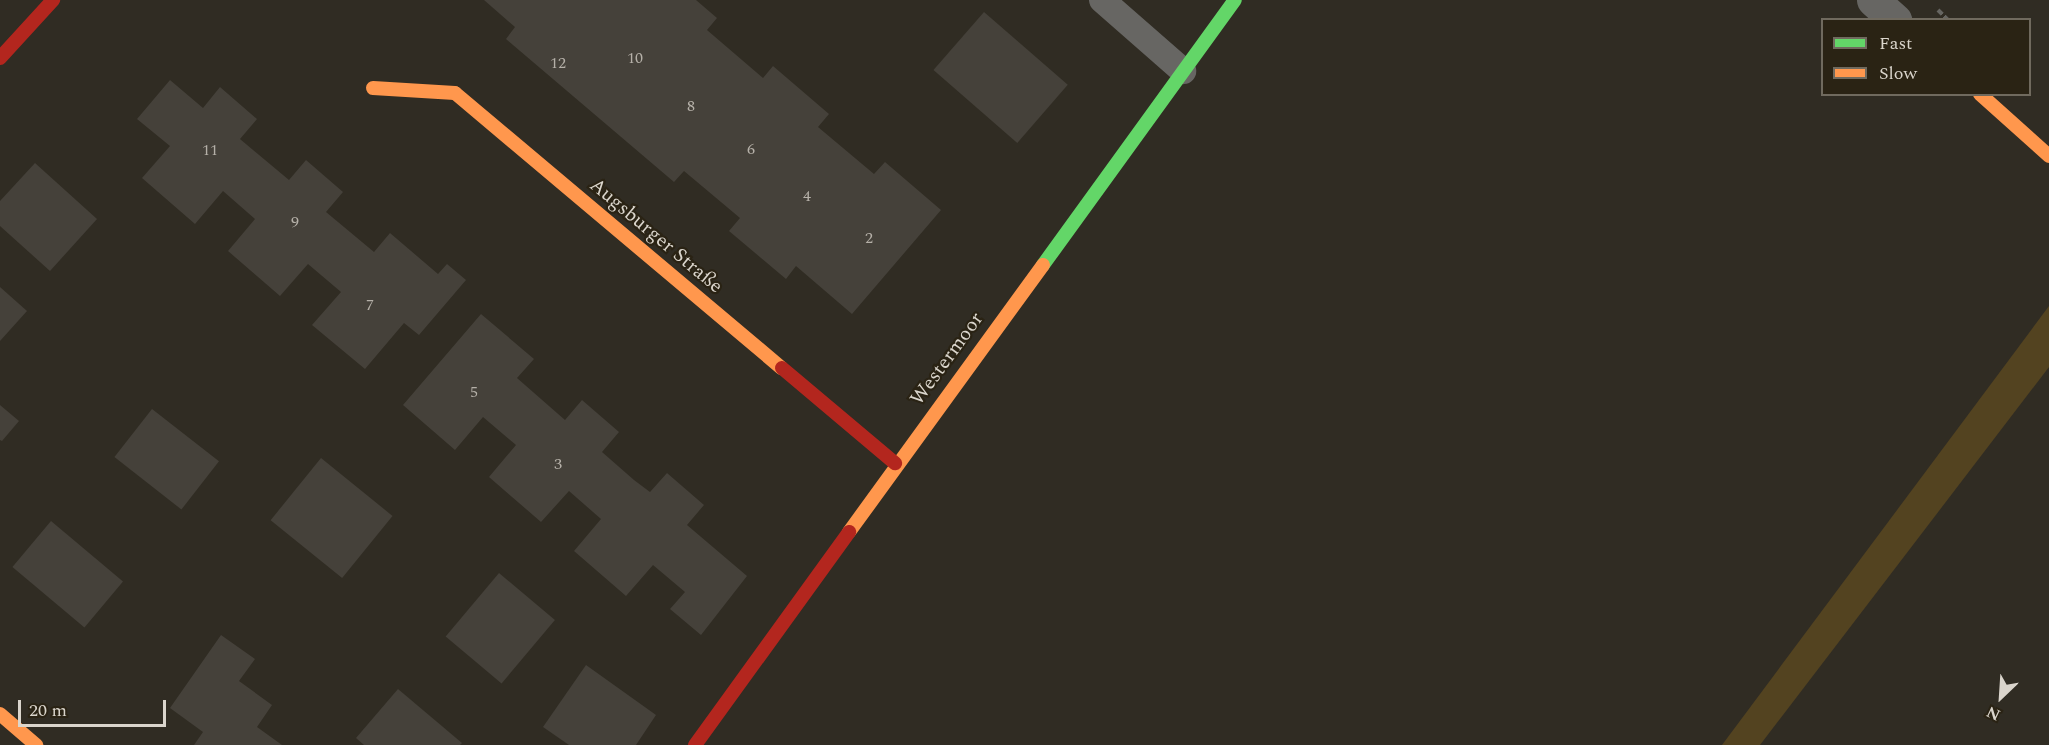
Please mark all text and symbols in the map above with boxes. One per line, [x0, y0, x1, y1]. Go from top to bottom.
legend [1821, 18, 2031, 96]
text: Fast [1879, 30, 1912, 57]
house number: 10 [627, 48, 643, 68]
house number: 12 [550, 53, 566, 73]
text: Slow [1879, 60, 1917, 87]
house number: 8 [687, 96, 695, 116]
house number: 6 [747, 139, 755, 159]
house number: 11 [202, 140, 218, 160]
street label: Augsburger Straße [585, 173, 727, 299]
house number: 4 [803, 186, 811, 206]
house number: 9 [291, 212, 299, 232]
house number: 2 [865, 228, 873, 248]
house number: 7 [366, 295, 374, 315]
street label: Westermoor [905, 308, 989, 410]
house number: 5 [470, 382, 478, 402]
house number: 3 [554, 454, 562, 474]
north arrow [1971, 667, 2031, 727]
scale bar [21, 688, 170, 726]
text: 20 m [29, 697, 67, 724]
text: N [1982, 700, 2004, 727]

